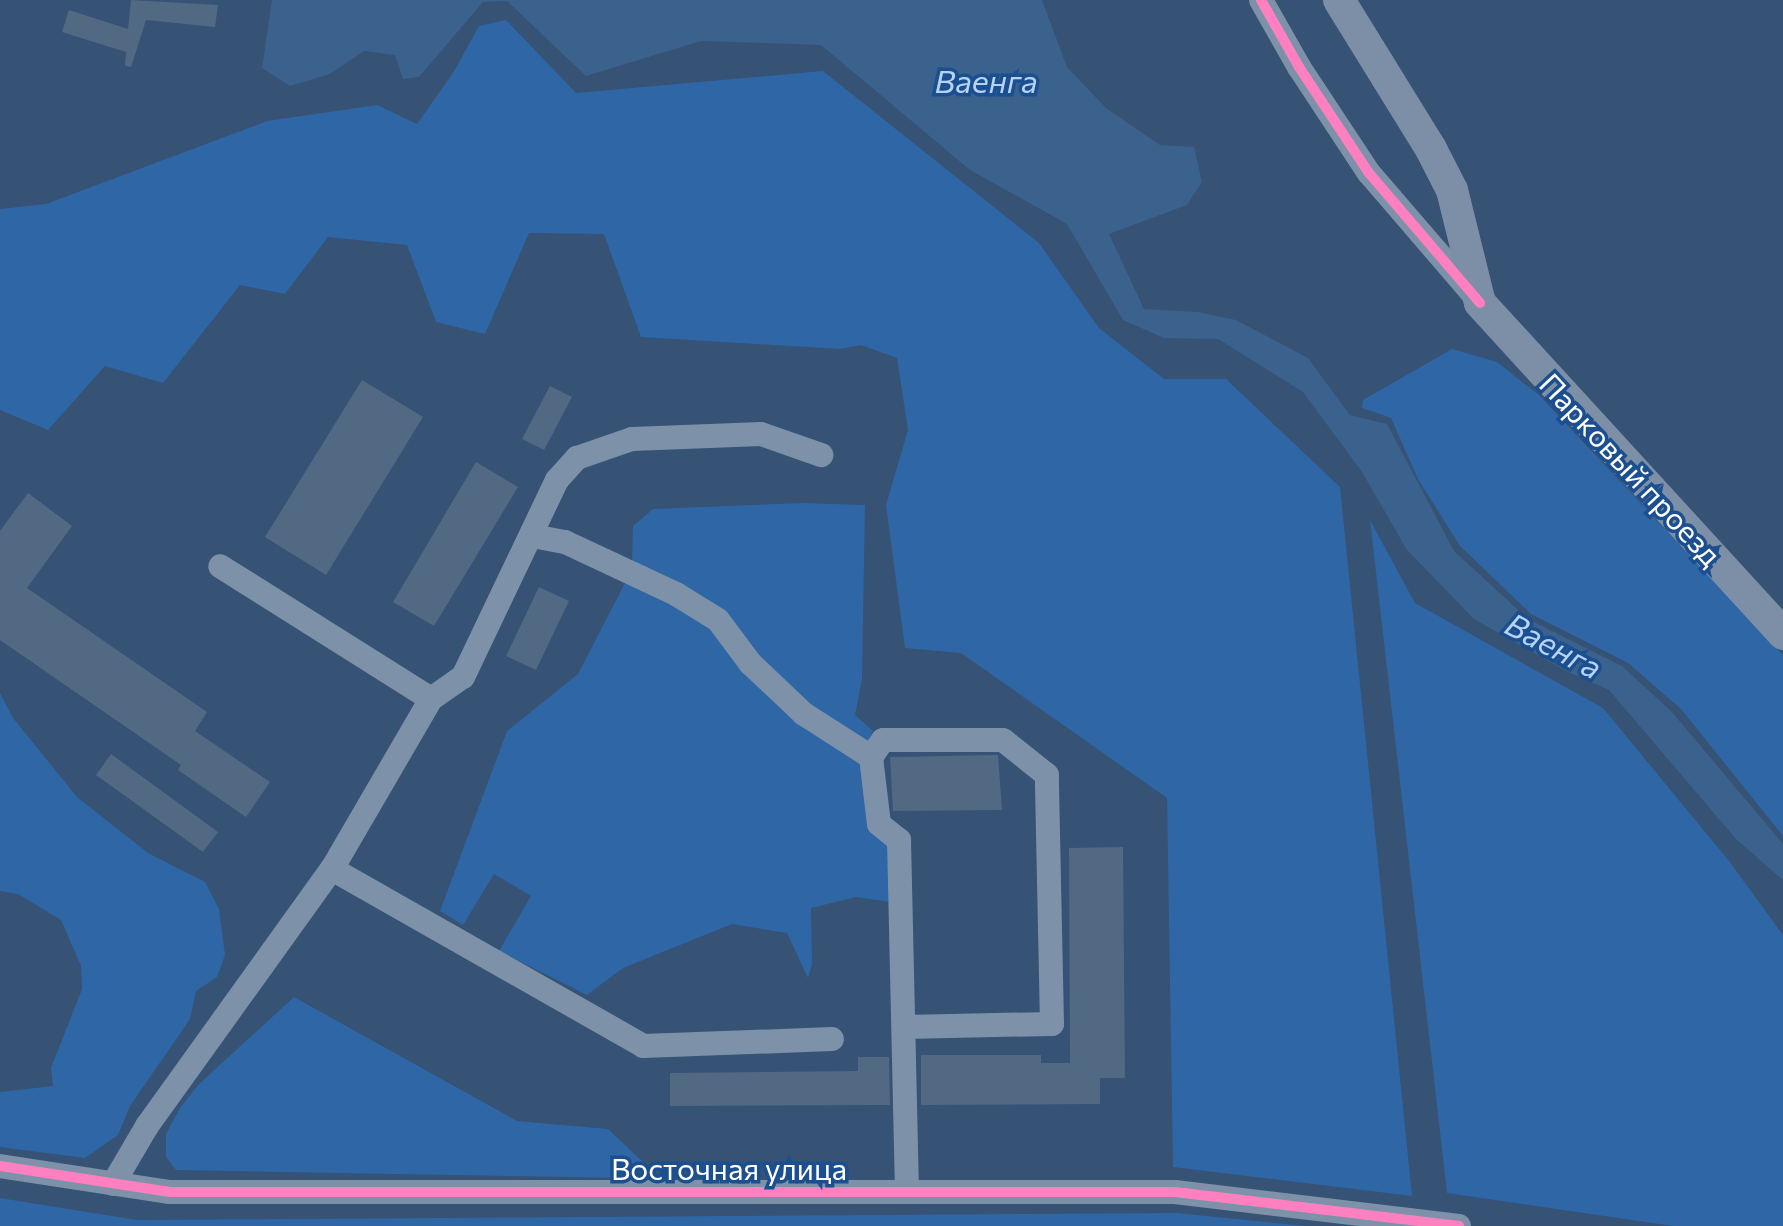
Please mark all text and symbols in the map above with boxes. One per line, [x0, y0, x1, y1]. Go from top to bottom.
water label: Ваенга [934, 61, 1038, 99]
street label: Парковый проезд [1533, 365, 1729, 573]
water label: Ваенга [1500, 604, 1608, 686]
street label: Восточная улица [611, 1150, 847, 1186]

